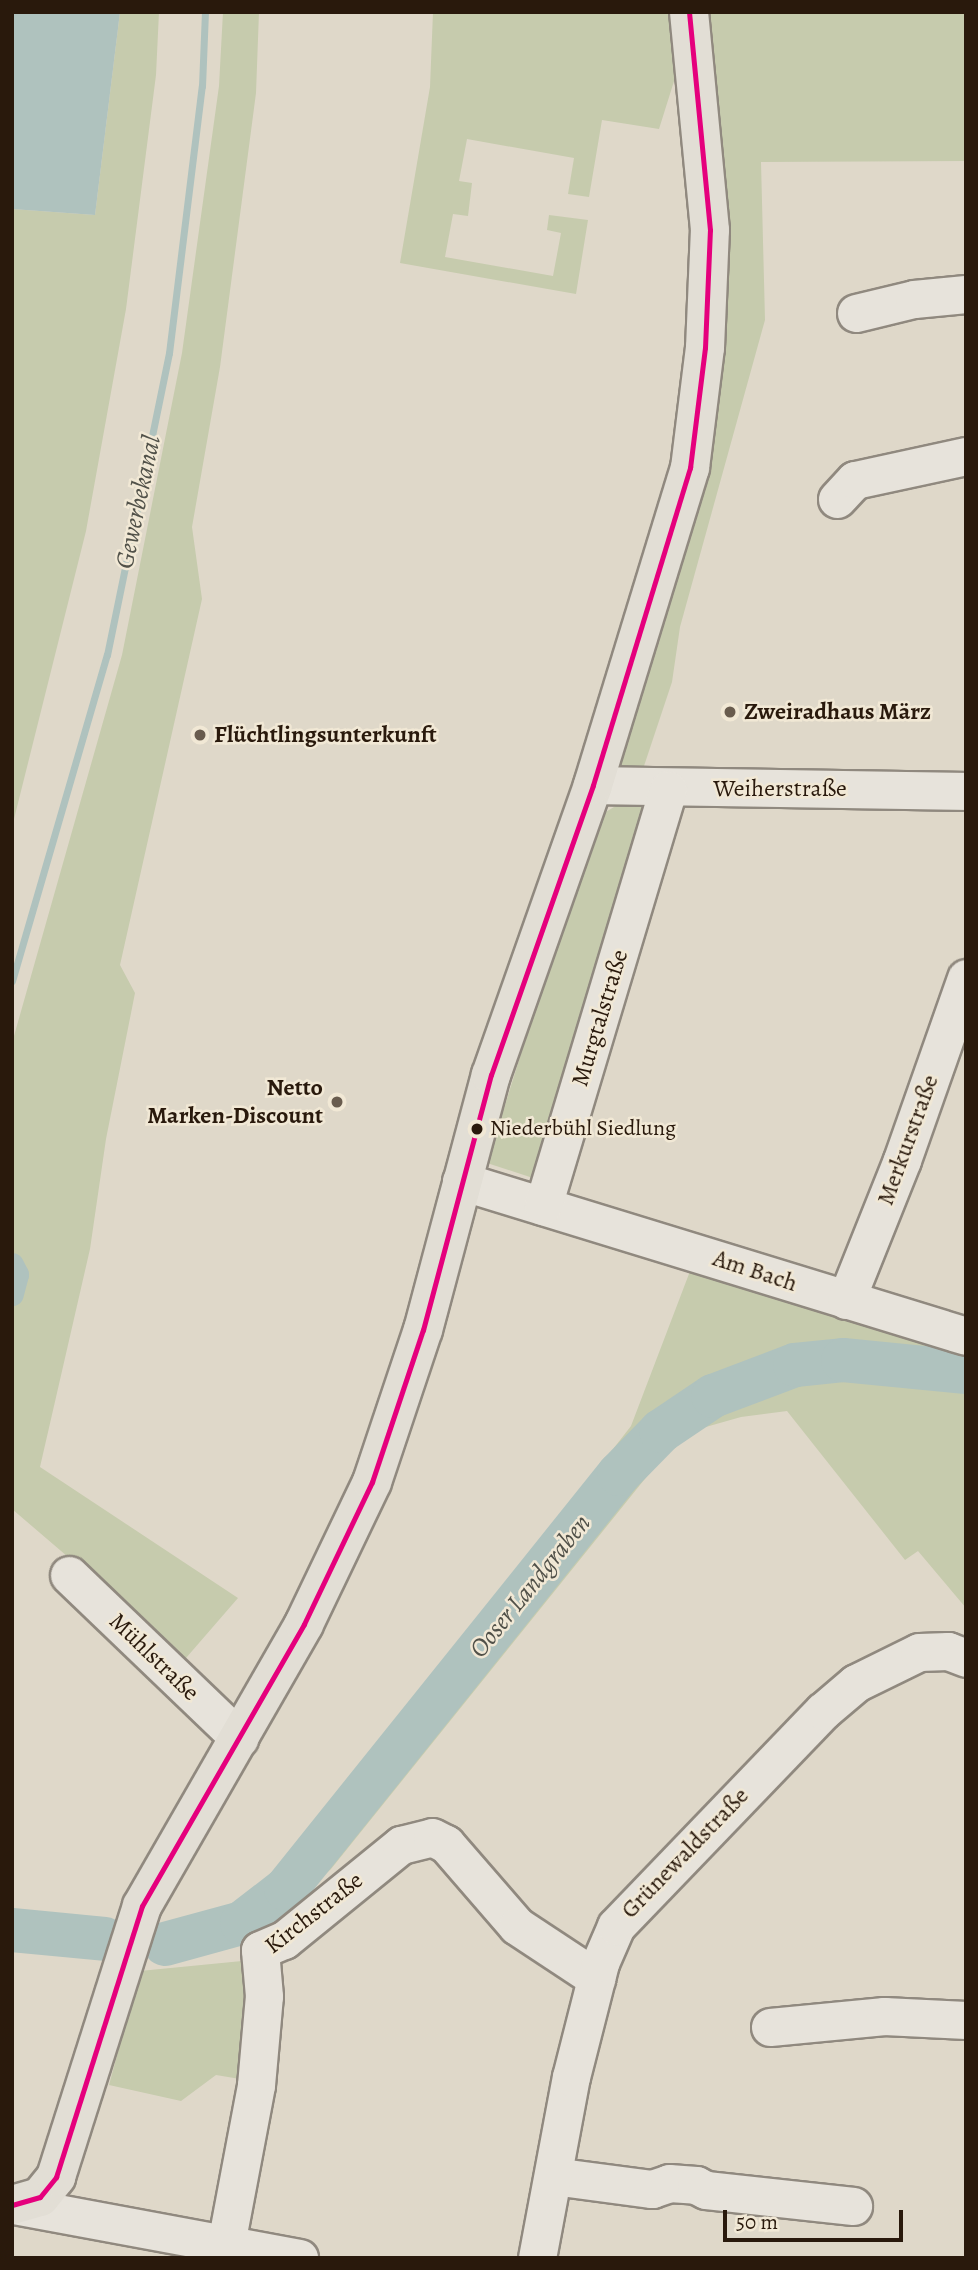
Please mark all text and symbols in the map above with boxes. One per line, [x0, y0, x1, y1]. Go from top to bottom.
water label: Gewerbekanal [109, 432, 167, 572]
place label: Zweiradhaus März [744, 698, 931, 726]
marker: Zweiradhaus März [722, 704, 738, 720]
place label: Flüchtlingsunterkunft [214, 721, 437, 749]
marker: Flüchtlingsunterkunft [192, 727, 208, 743]
street label: Weiherstraße [713, 775, 847, 803]
street label: Murgtalstraße [566, 946, 634, 1090]
street label: Merkurstraße [871, 1071, 945, 1209]
place label: Netto Marken-Discount [147, 1074, 323, 1130]
marker: Netto Marken-Discount [329, 1094, 345, 1110]
place label: Niederbühl Siedlung [490, 1116, 676, 1142]
marker: Niederbühl Siedlung [470, 1122, 484, 1136]
street label: Am Bach [709, 1244, 801, 1298]
water label: Ooser Landgraben [463, 1508, 597, 1664]
street label: Mühlstraße [103, 1607, 205, 1707]
street label: Grünewaldstraße [615, 1782, 755, 1924]
street label: Kirchstraße [259, 1866, 369, 1960]
scale bar [726, 2196, 906, 2240]
text: 50 m [736, 2208, 778, 2236]

